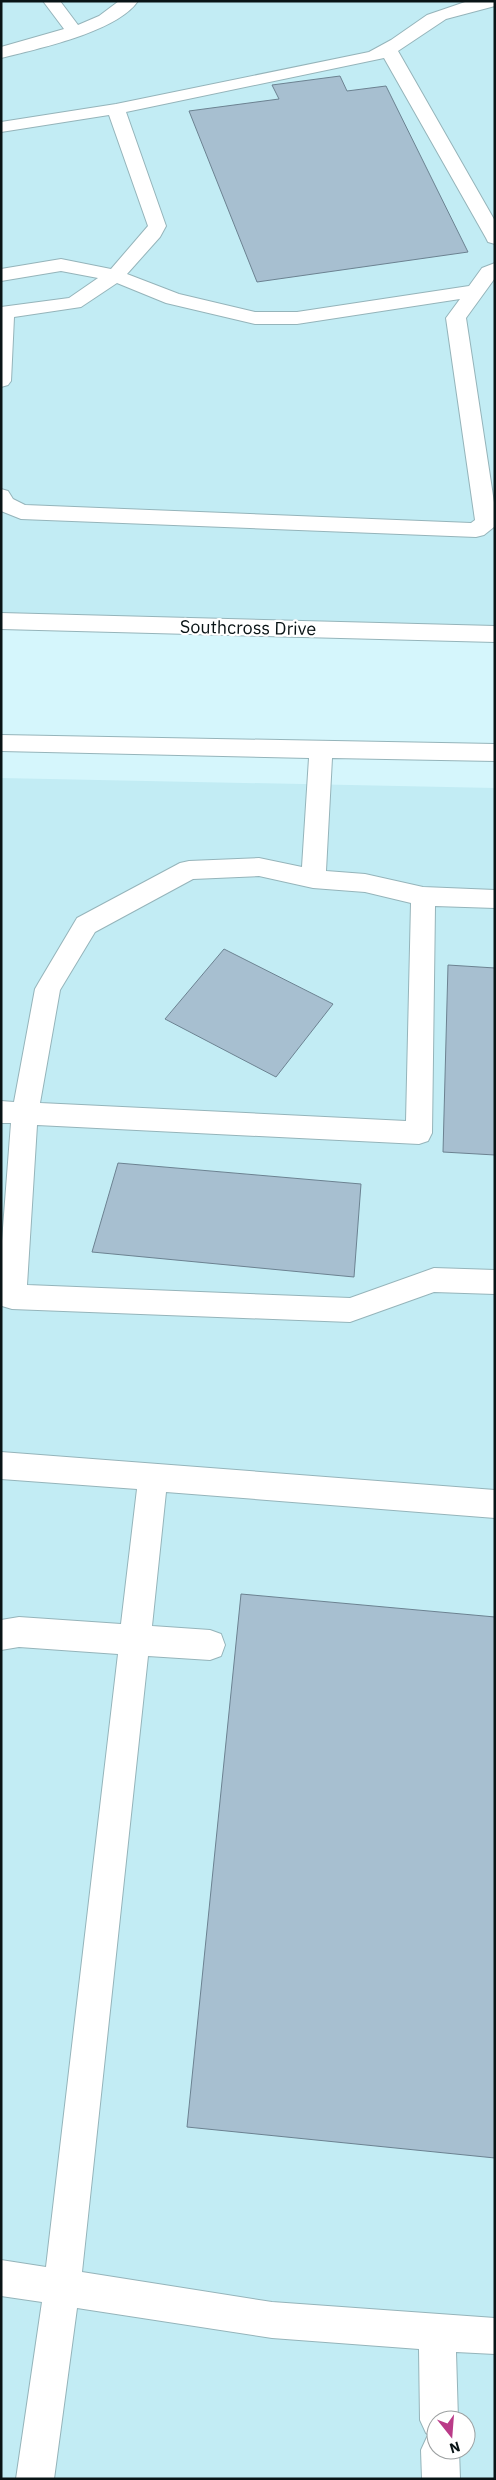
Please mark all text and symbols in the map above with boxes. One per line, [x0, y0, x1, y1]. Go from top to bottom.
street label: Southcross Drive [180, 615, 317, 640]
north arrow [426, 2410, 476, 2460]
text: N [447, 2437, 462, 2458]

